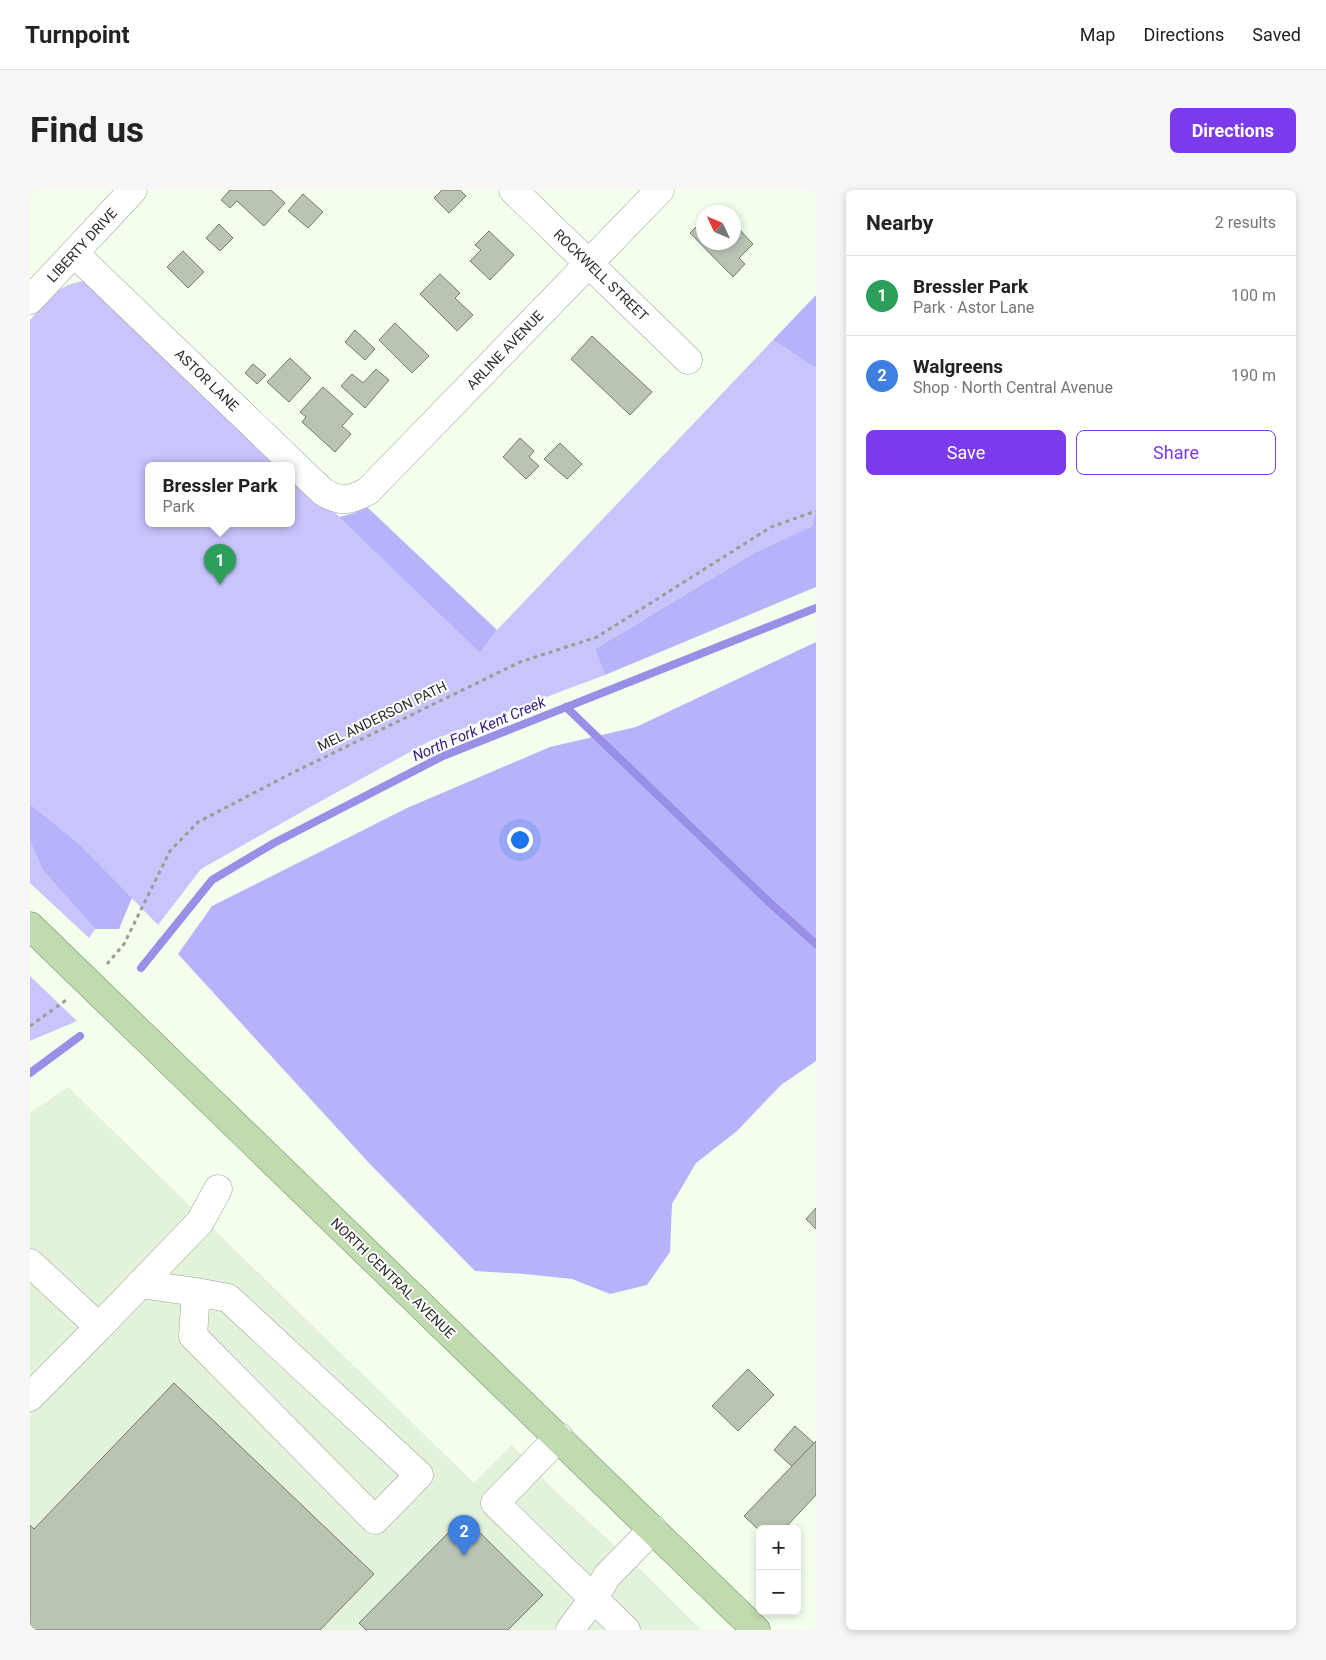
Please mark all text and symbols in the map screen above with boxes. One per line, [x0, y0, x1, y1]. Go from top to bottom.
text: Turnpoint [25, 21, 130, 49]
text: Map [1080, 24, 1115, 45]
text: Directions [1143, 24, 1224, 45]
text: Saved [1252, 24, 1301, 45]
button: Directions [1170, 108, 1296, 153]
text: Find us [30, 110, 144, 151]
street label: LIBERTY DRIVE [44, 205, 120, 285]
north arrow [696, 205, 741, 250]
text: Nearby [866, 211, 933, 235]
text: 2 results [1215, 213, 1276, 232]
street label: ROCKWELL STREET [551, 226, 652, 325]
text: Bressler Park [913, 275, 1028, 298]
text: 1 [877, 286, 887, 305]
text: 100 m [1231, 286, 1276, 305]
text: Park · Astor Lane [913, 298, 1034, 317]
street label: ARLINE AVENUE [463, 307, 547, 393]
street label: ASTOR LANE [172, 346, 242, 414]
text: Walgreens [913, 355, 1003, 378]
text: 2 [877, 366, 887, 385]
text: 190 m [1231, 366, 1276, 385]
text: Shop · North Central Avenue [913, 378, 1113, 397]
button: Save [866, 430, 1066, 475]
button: Share [1076, 430, 1276, 475]
popup [145, 462, 295, 527]
text: Bressler Park [162, 474, 278, 497]
text: Park [162, 497, 195, 516]
pin: 1 [204, 544, 236, 585]
street label: MEL ANDERSON PATH [315, 678, 449, 754]
water label: North Fork Kent Creek [410, 693, 549, 765]
your location [507, 827, 533, 853]
street label: NORTH CENTRAL AVENUE [328, 1215, 458, 1341]
pin: 2 [448, 1515, 480, 1556]
map controls [756, 1525, 801, 1615]
button: + [756, 1525, 801, 1570]
button: − [756, 1570, 801, 1615]

